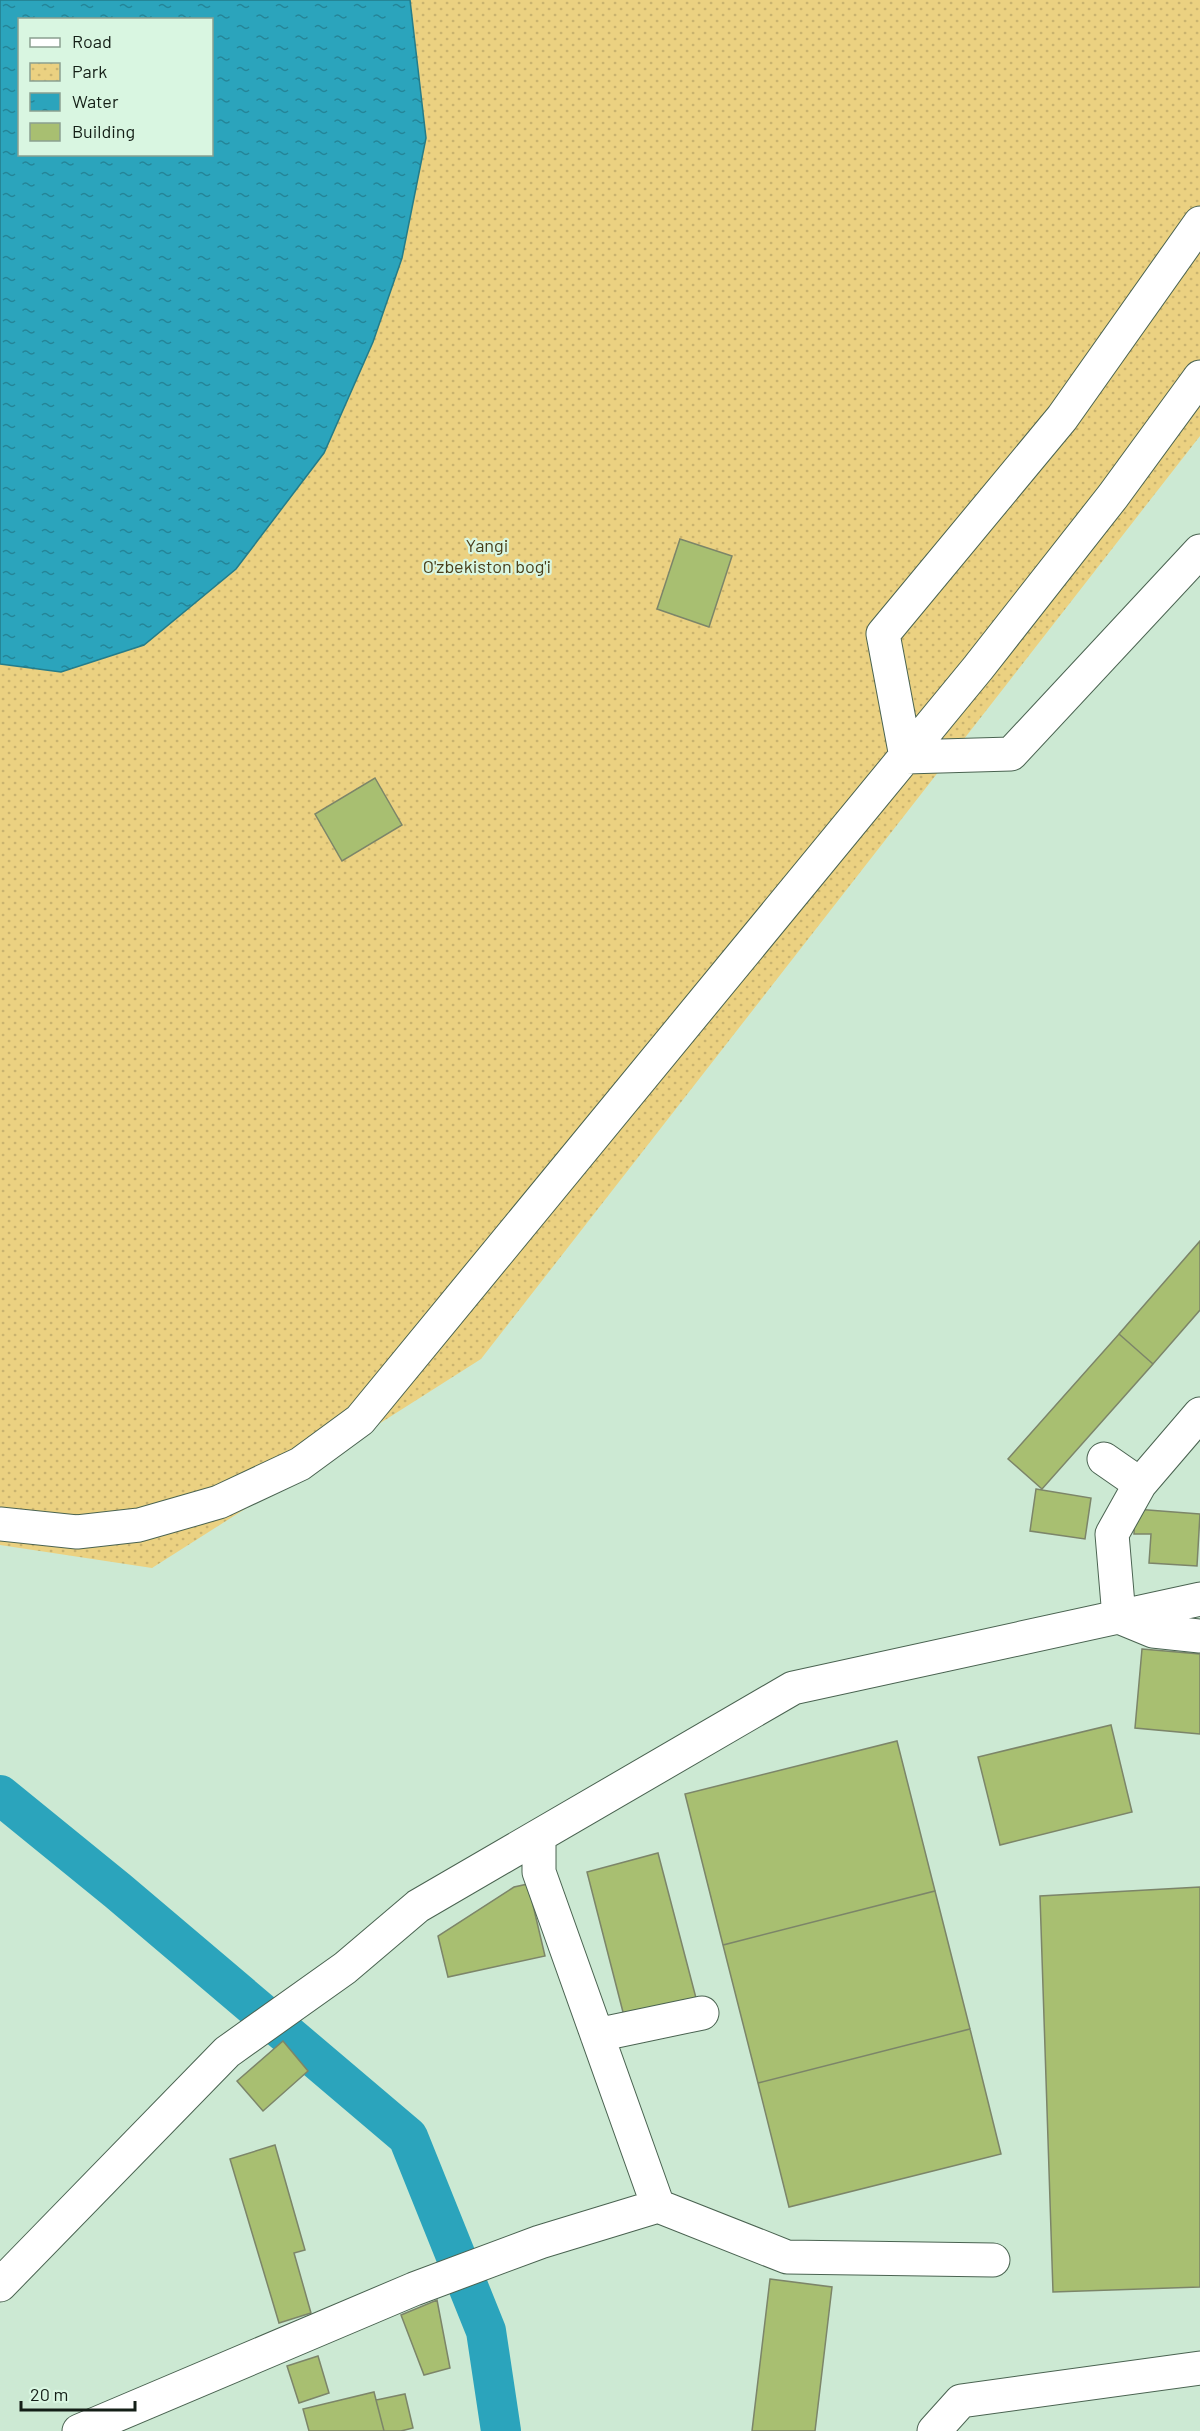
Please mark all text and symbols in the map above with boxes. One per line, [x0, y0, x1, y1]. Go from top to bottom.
legend [18, 18, 213, 156]
text: Road [72, 30, 112, 52]
text: Park [72, 60, 107, 82]
text: Water [72, 90, 119, 112]
text: Building [72, 120, 135, 142]
park label: Yangi O'zbekiston bog'i [423, 534, 551, 577]
scale bar [21, 2374, 135, 2412]
text: 20 m [30, 2383, 68, 2405]

